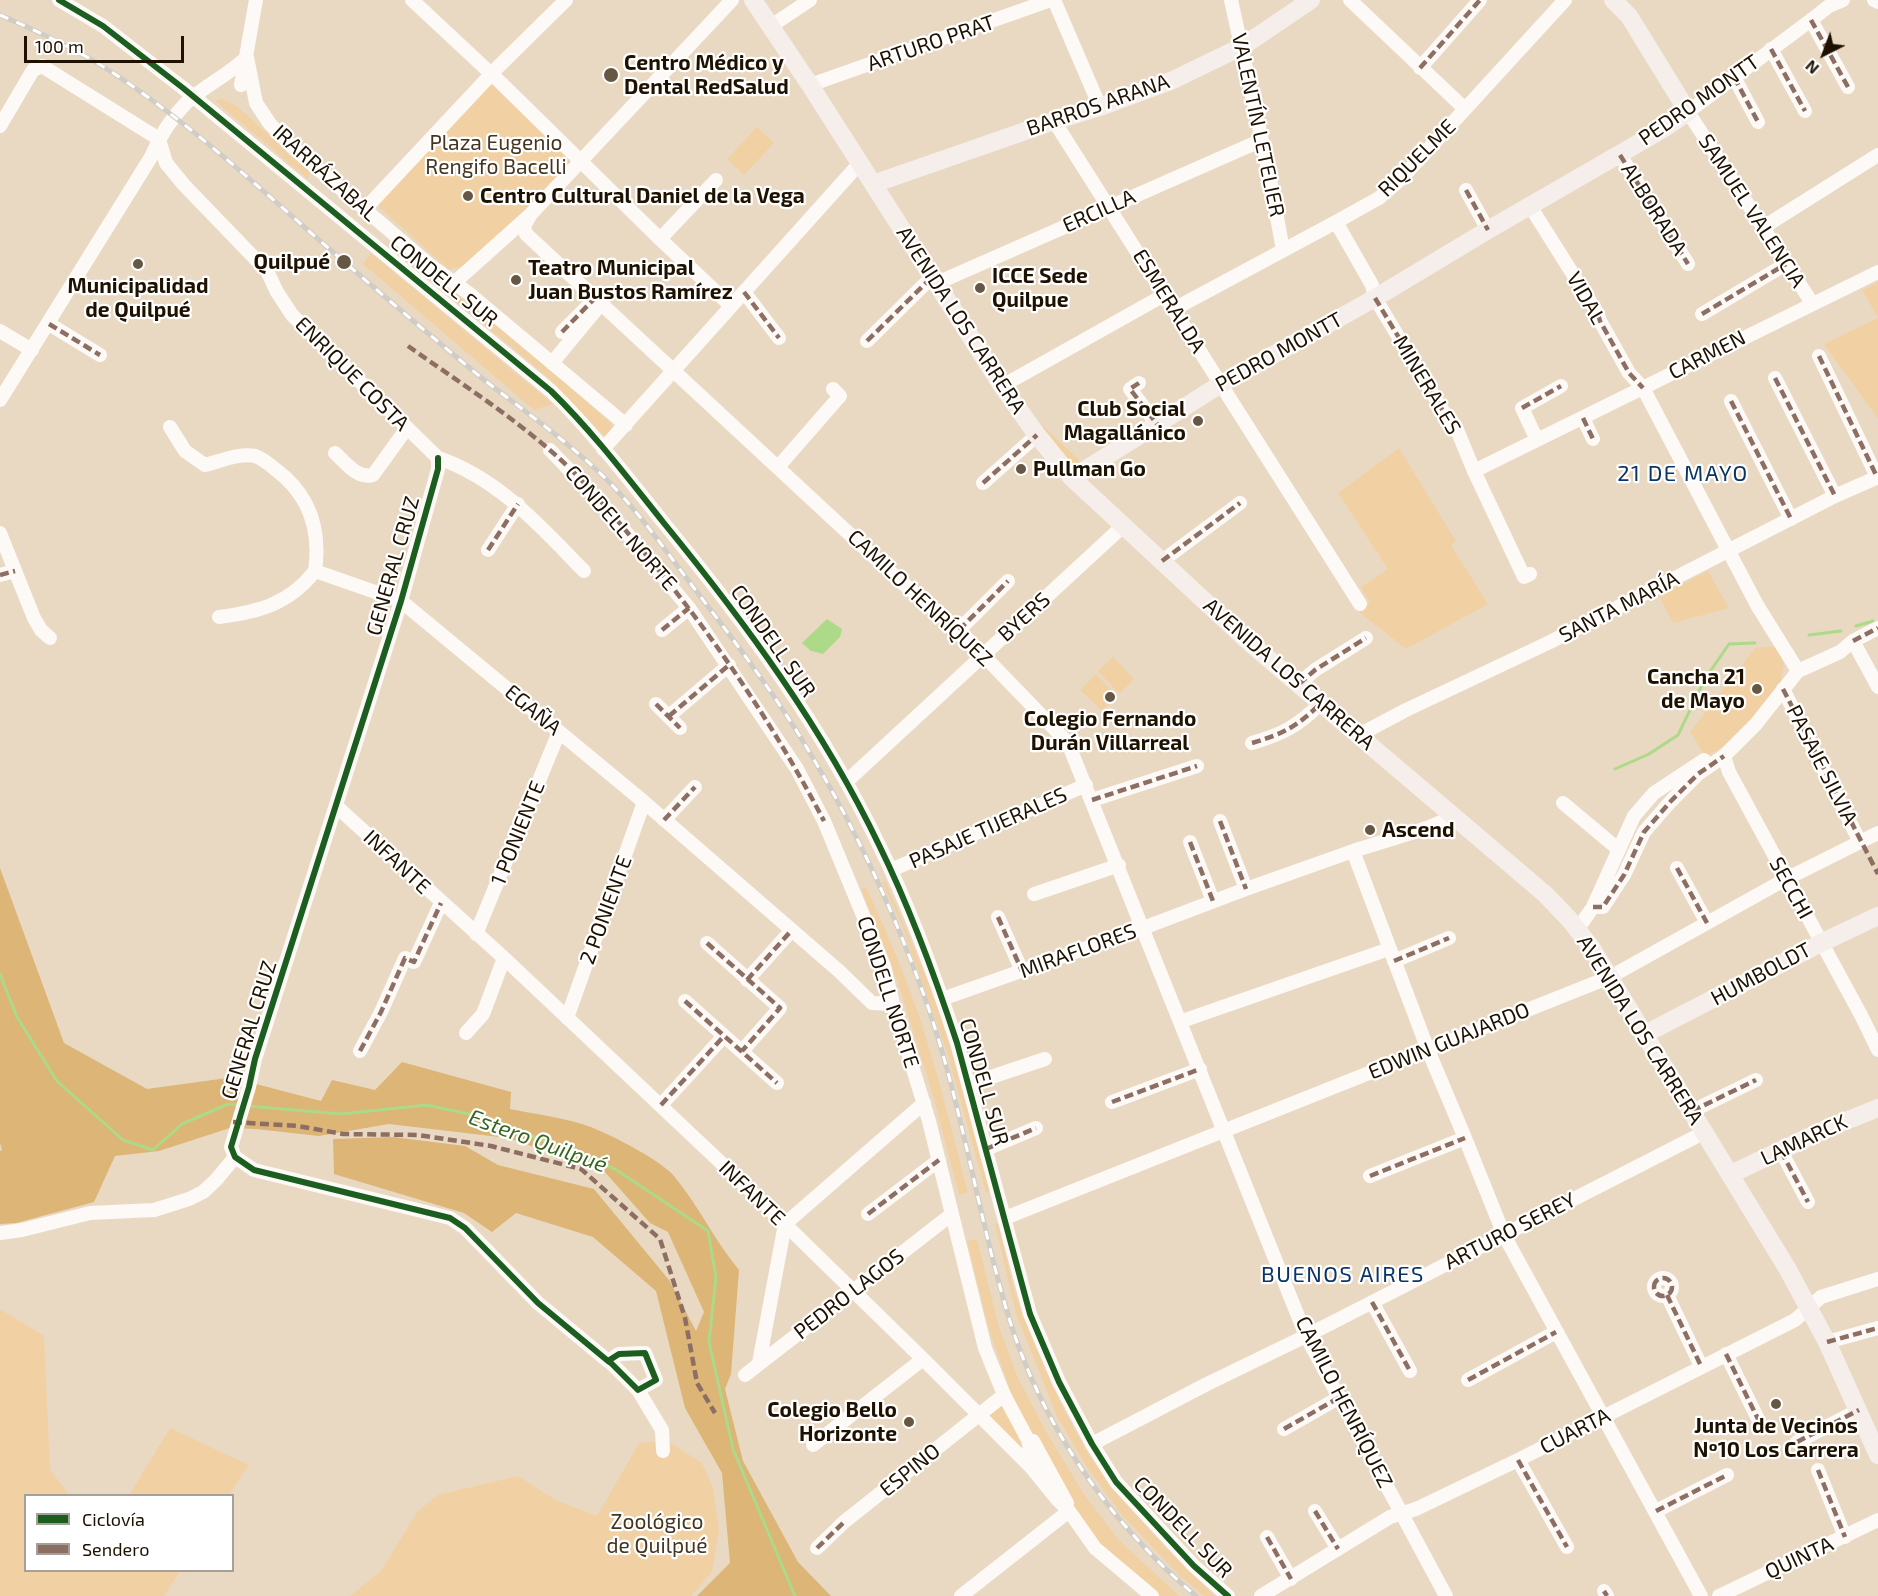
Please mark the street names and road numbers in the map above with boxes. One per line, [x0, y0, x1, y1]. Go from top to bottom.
street label: ARTURO PRAT [864, 9, 998, 77]
street label: VALENTÍN LETELIER [1226, 31, 1290, 219]
street label: PEDRO MONTT [1634, 49, 1764, 151]
street label: BARROS ARANA [1023, 69, 1173, 141]
street label: RIQUELME [1373, 114, 1461, 202]
street label: IRARRÁZABAL [267, 119, 383, 227]
street label: SAMUEL VALENCIA [1693, 130, 1811, 292]
street label: ALBORADA [1616, 158, 1692, 260]
street label: ERCILLA [1059, 184, 1139, 238]
street label: AVENIDA LOS CARRERA [891, 221, 1031, 419]
street label: CONDELL SUR [385, 230, 503, 332]
street label: ESMERALDA [1127, 245, 1211, 357]
street label: VIDAL [1561, 267, 1611, 329]
street label: PEDRO MONTT [1211, 307, 1347, 397]
street label: ENRIQUE COSTA [290, 312, 414, 436]
street label: CARMEN [1664, 325, 1750, 385]
street label: MINERALES [1388, 331, 1466, 439]
street label: CONDELL NORTE [560, 460, 682, 596]
street label: GENERAL CRUZ [361, 493, 425, 639]
street label: CAMILO HENRÍQUEZ [842, 524, 998, 672]
street label: SANTA MARÍA [1555, 566, 1683, 648]
street label: CONDELL SUR [725, 580, 821, 702]
street label: BYERS [993, 587, 1055, 647]
street label: AVENIDA LOS CARRERA [1198, 593, 1380, 755]
street label: EGAÑA [500, 679, 566, 741]
street label: PASAJE SILVIA [1781, 701, 1863, 829]
street label: 1 PONIENTE [486, 777, 550, 889]
street label: PASAJE TIJERALES [905, 782, 1071, 874]
street label: INFANTE [358, 825, 436, 899]
street label: 2 PONIENTE [575, 852, 637, 968]
street label: SECCHI [1764, 853, 1818, 923]
street label: CONDELL NORTE [852, 913, 924, 1071]
street label: MIRAFLORES [1016, 918, 1140, 984]
street label: AVENIDA LOS CARRERA [1571, 931, 1709, 1129]
street label: HUMBOLDT [1706, 937, 1816, 1011]
street label: GENERAL CRUZ [216, 958, 282, 1102]
street label: EDWIN GUAJARDO [1365, 997, 1533, 1085]
street label: CONDELL SUR [954, 1015, 1014, 1149]
street label: LAMARCK [1757, 1109, 1851, 1171]
street label: INFANTE [714, 1155, 790, 1231]
street label: ARTURO SEREY [1440, 1187, 1580, 1275]
street label: PEDRO LAGOS [789, 1243, 909, 1345]
street label: CAMILO HENRÍQUEZ [1290, 1312, 1398, 1492]
street label: CUARTA [1536, 1403, 1614, 1459]
street label: ESPINO [875, 1438, 945, 1502]
street label: CONDELL SUR [1128, 1471, 1238, 1583]
street label: QUINTA [1761, 1531, 1837, 1585]

